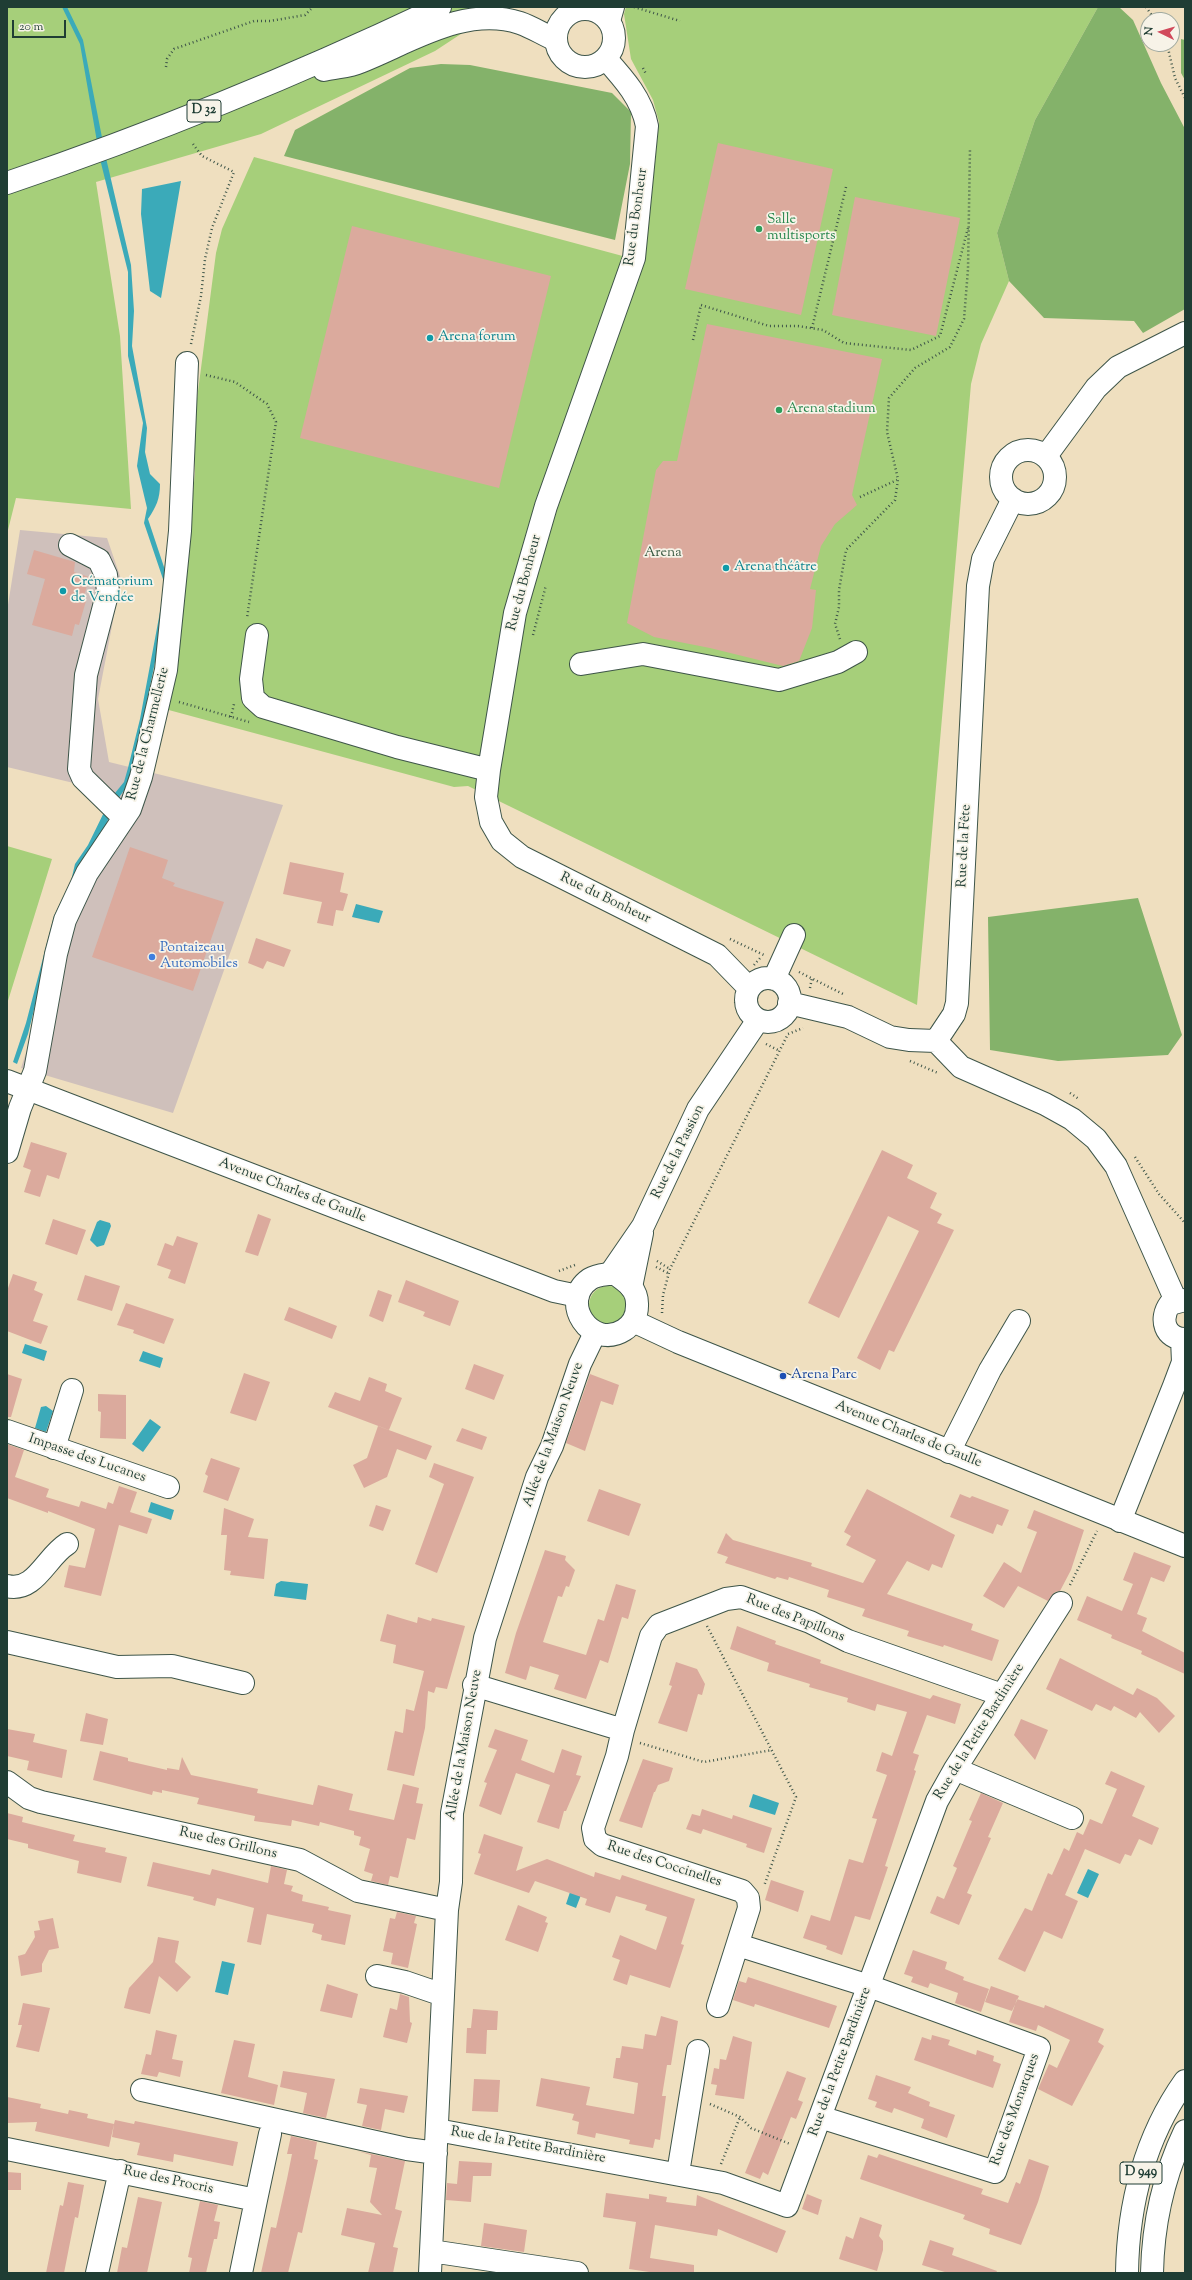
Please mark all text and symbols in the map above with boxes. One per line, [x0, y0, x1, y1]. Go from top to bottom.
scale bar [14, 12, 68, 38]
north arrow [1140, 12, 1180, 52]
text: 20 m [19, 18, 43, 36]
text: N [1141, 26, 1157, 36]
road number: D 32 [187, 100, 221, 122]
street label: Rue du Bonheur [622, 167, 652, 267]
place label: Salle multisports [767, 213, 836, 246]
marker: Salle multisports [754, 224, 764, 234]
place label: Arena forum [438, 330, 516, 346]
marker: Arena forum [425, 333, 435, 343]
place label: Arena stadium [787, 402, 876, 418]
marker: Arena stadium [774, 405, 784, 415]
street label: Rue du Bonheur [504, 533, 546, 633]
park label: Arena [644, 546, 682, 562]
place label: Arena théâtre [734, 560, 817, 576]
marker: Arena théâtre [721, 563, 731, 573]
place label: Crématorium de Vendée [71, 575, 153, 608]
marker: Crématorium de Vendée [58, 586, 68, 596]
street label: Rue de la Charmellerie [124, 666, 174, 802]
street label: Rue de la Fête [954, 804, 976, 888]
street label: Rue du Bonheur [557, 870, 653, 928]
place label: Pontaizeau Automobiles [160, 941, 238, 974]
marker: Pontaizeau Automobiles [147, 952, 157, 962]
street label: Rue de la Passion [649, 1102, 709, 1202]
street label: Avenue Charles de Gaulle [216, 1155, 368, 1227]
street label: Allée de la Maison Neuve [520, 1361, 588, 1509]
place label: Arena Parc [791, 1368, 857, 1384]
marker: Arena Parc [778, 1371, 788, 1381]
street label: Avenue Charles de Gaulle [832, 1398, 984, 1472]
street label: Impasse des Lucanes [26, 1431, 148, 1487]
street label: Rue des Papillons [743, 1592, 847, 1646]
street label: Rue de la Petite Bardinière [931, 1661, 1029, 1803]
street label: Allée de la Maison Neuve [443, 1668, 487, 1822]
street label: Rue des Grillons [178, 1825, 278, 1863]
street label: Rue des Coccinelles [605, 1839, 723, 1891]
street label: Rue de la Petite Bardinière [806, 1985, 876, 2139]
street label: Rue des Monarques [988, 2052, 1044, 2168]
street label: Rue de la Petite Bardinière [449, 2124, 607, 2168]
road number: D 949 [1120, 2162, 1162, 2184]
street label: Rue des Procris [121, 2163, 215, 2199]

